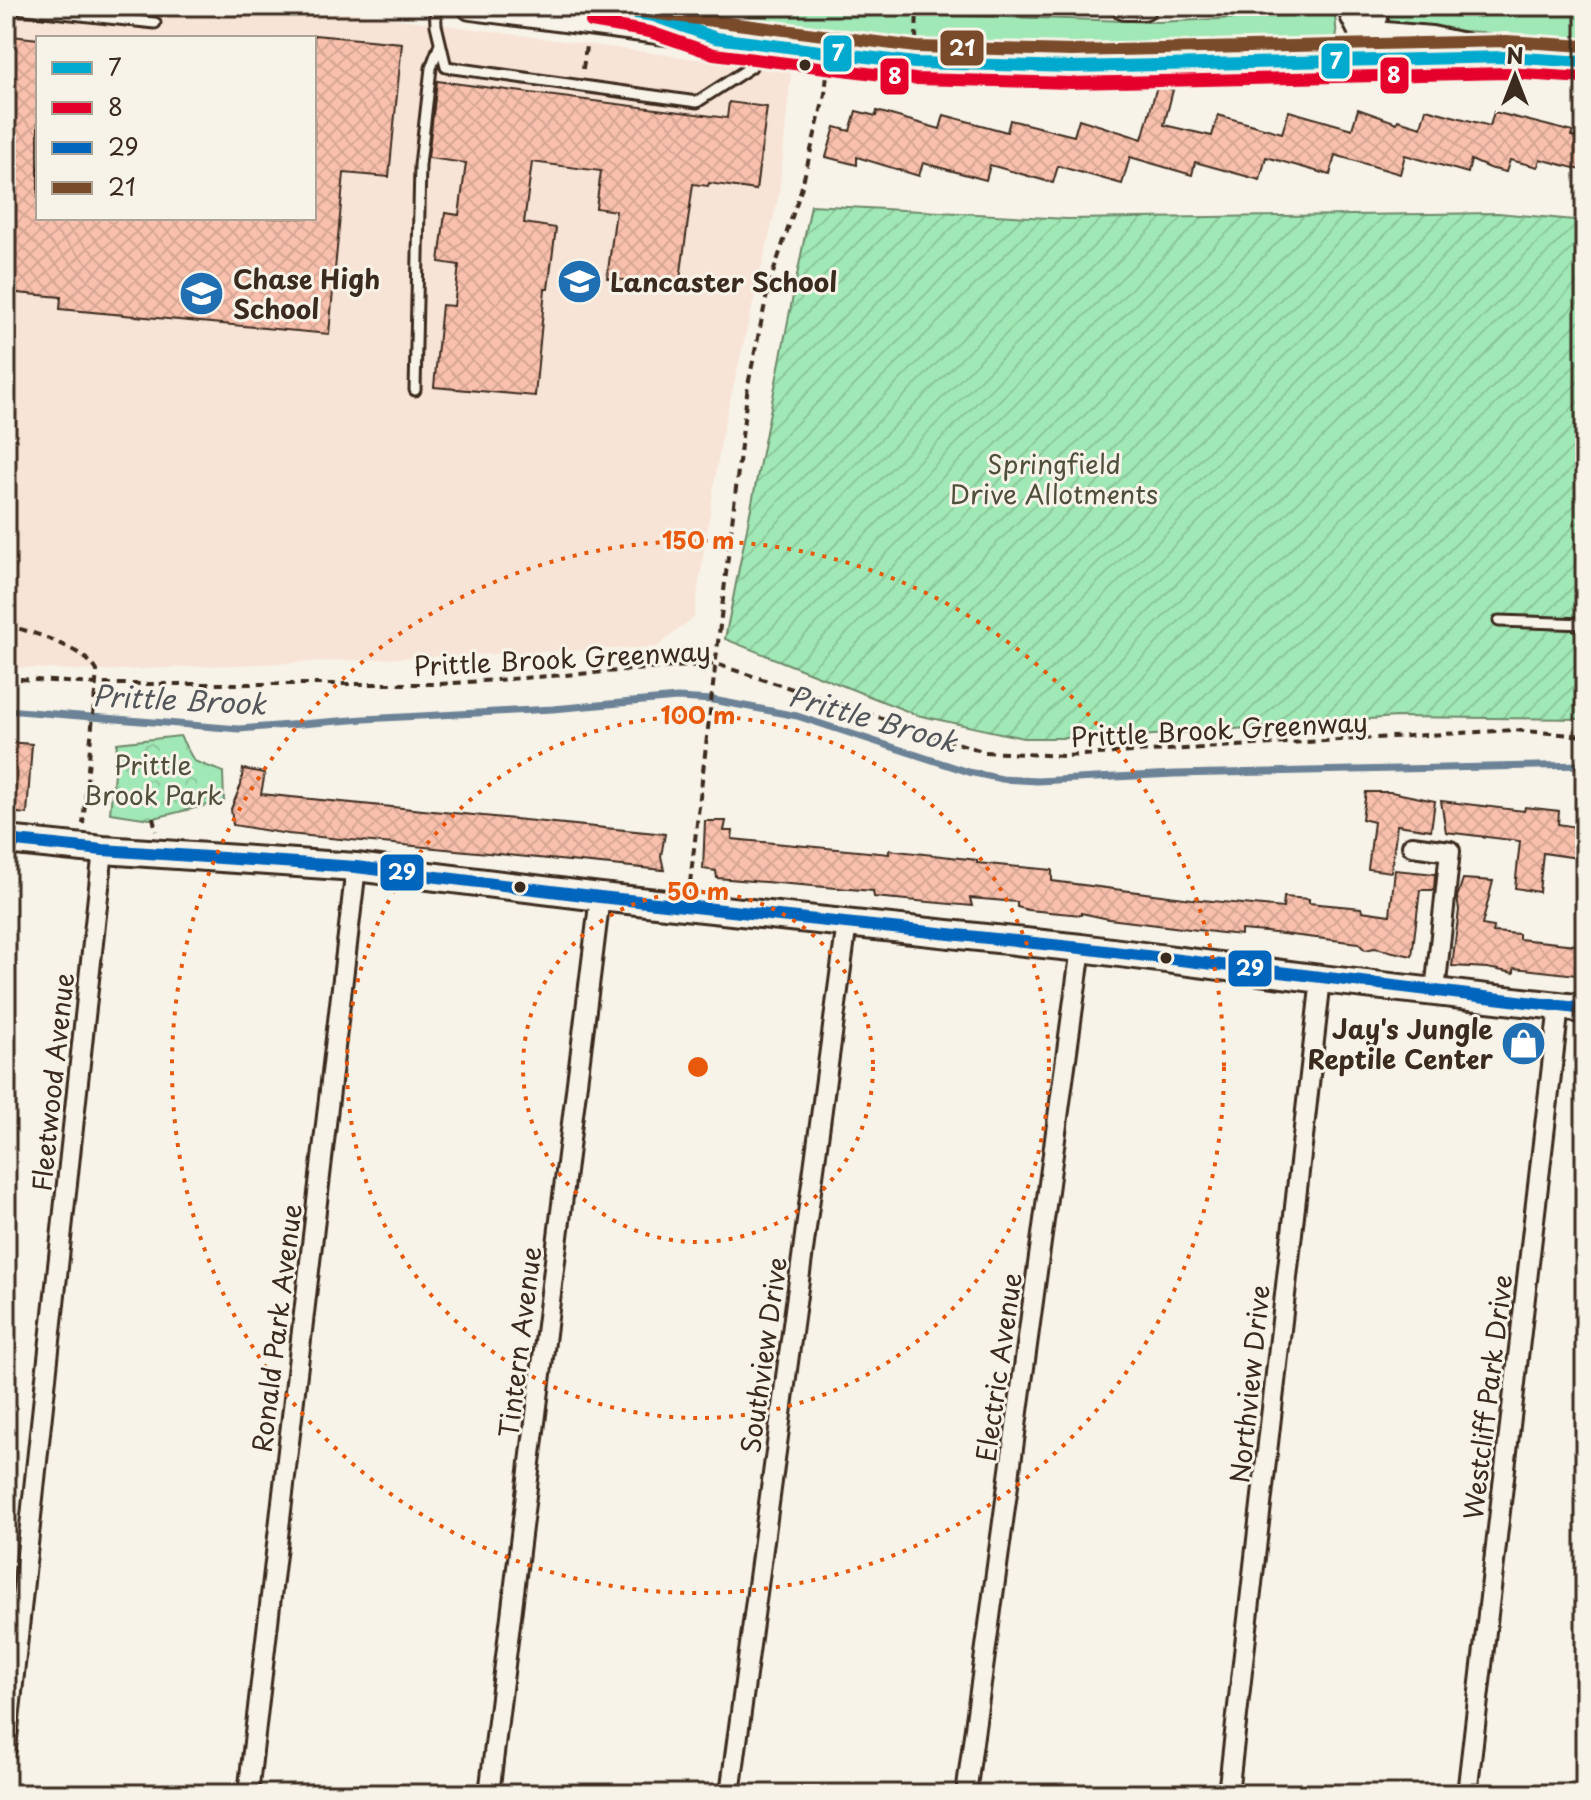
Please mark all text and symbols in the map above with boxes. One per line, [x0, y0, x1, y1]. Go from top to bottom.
line badge: 21 [939, 29, 985, 67]
text: 21 [949, 30, 975, 63]
line badge: 7 [822, 34, 853, 73]
text: 7 [832, 35, 845, 68]
legend [36, 36, 316, 220]
north arrow [1475, 36, 1555, 116]
text: N [1506, 38, 1524, 71]
line badge: 7 [1320, 42, 1351, 80]
text: 7 [1330, 43, 1343, 76]
text: 7 [108, 48, 122, 84]
line badge: 8 [1379, 56, 1410, 95]
unlabelled marker [797, 57, 813, 73]
line badge: 8 [879, 57, 910, 96]
text: 8 [1387, 57, 1401, 90]
text: 8 [888, 58, 902, 91]
text: 8 [108, 88, 123, 124]
text: 29 [108, 128, 139, 164]
text: 21 [108, 168, 136, 204]
school or university icon: Lancaster School [555, 257, 603, 305]
place label: Chase High School [233, 259, 380, 328]
place label: Lancaster School [610, 262, 837, 301]
school or university icon: Chase High School [178, 269, 226, 317]
park label: Springfield Drive Allotments [950, 444, 1158, 513]
text: 150 m [662, 521, 734, 557]
street label: Prittle Brook Greenway [412, 631, 712, 685]
water label: Prittle Brook [91, 673, 268, 725]
water label: Prittle Brook [783, 673, 964, 763]
text: 100 m [661, 696, 735, 732]
street label: Prittle Brook Greenway [1069, 702, 1369, 756]
park label: Prittle Brook Park [83, 745, 223, 814]
line badge: 29 [379, 853, 425, 892]
text: 29 [388, 854, 416, 887]
text: 50 m [667, 872, 729, 908]
unlabelled marker [512, 879, 528, 895]
line badge: 29 [1227, 949, 1273, 988]
unlabelled marker [1158, 950, 1174, 966]
text: 29 [1236, 950, 1264, 983]
street label: Fleetwood Avenue [21, 971, 83, 1193]
place label: Jay's Jungle Reptile Center [1308, 1009, 1494, 1078]
shop icon: Jay's Jungle Reptile Center [1500, 1019, 1548, 1067]
centre of rings [684, 1053, 712, 1081]
street label: Ronald Park Avenue [241, 1202, 311, 1454]
street label: Tintern Avenue [488, 1244, 550, 1440]
street label: Southview Drive [730, 1254, 796, 1456]
street label: Electric Avenue [965, 1270, 1031, 1464]
street label: Westcliff Park Drive [1453, 1272, 1521, 1522]
street label: Northview Drive [1219, 1283, 1279, 1485]

